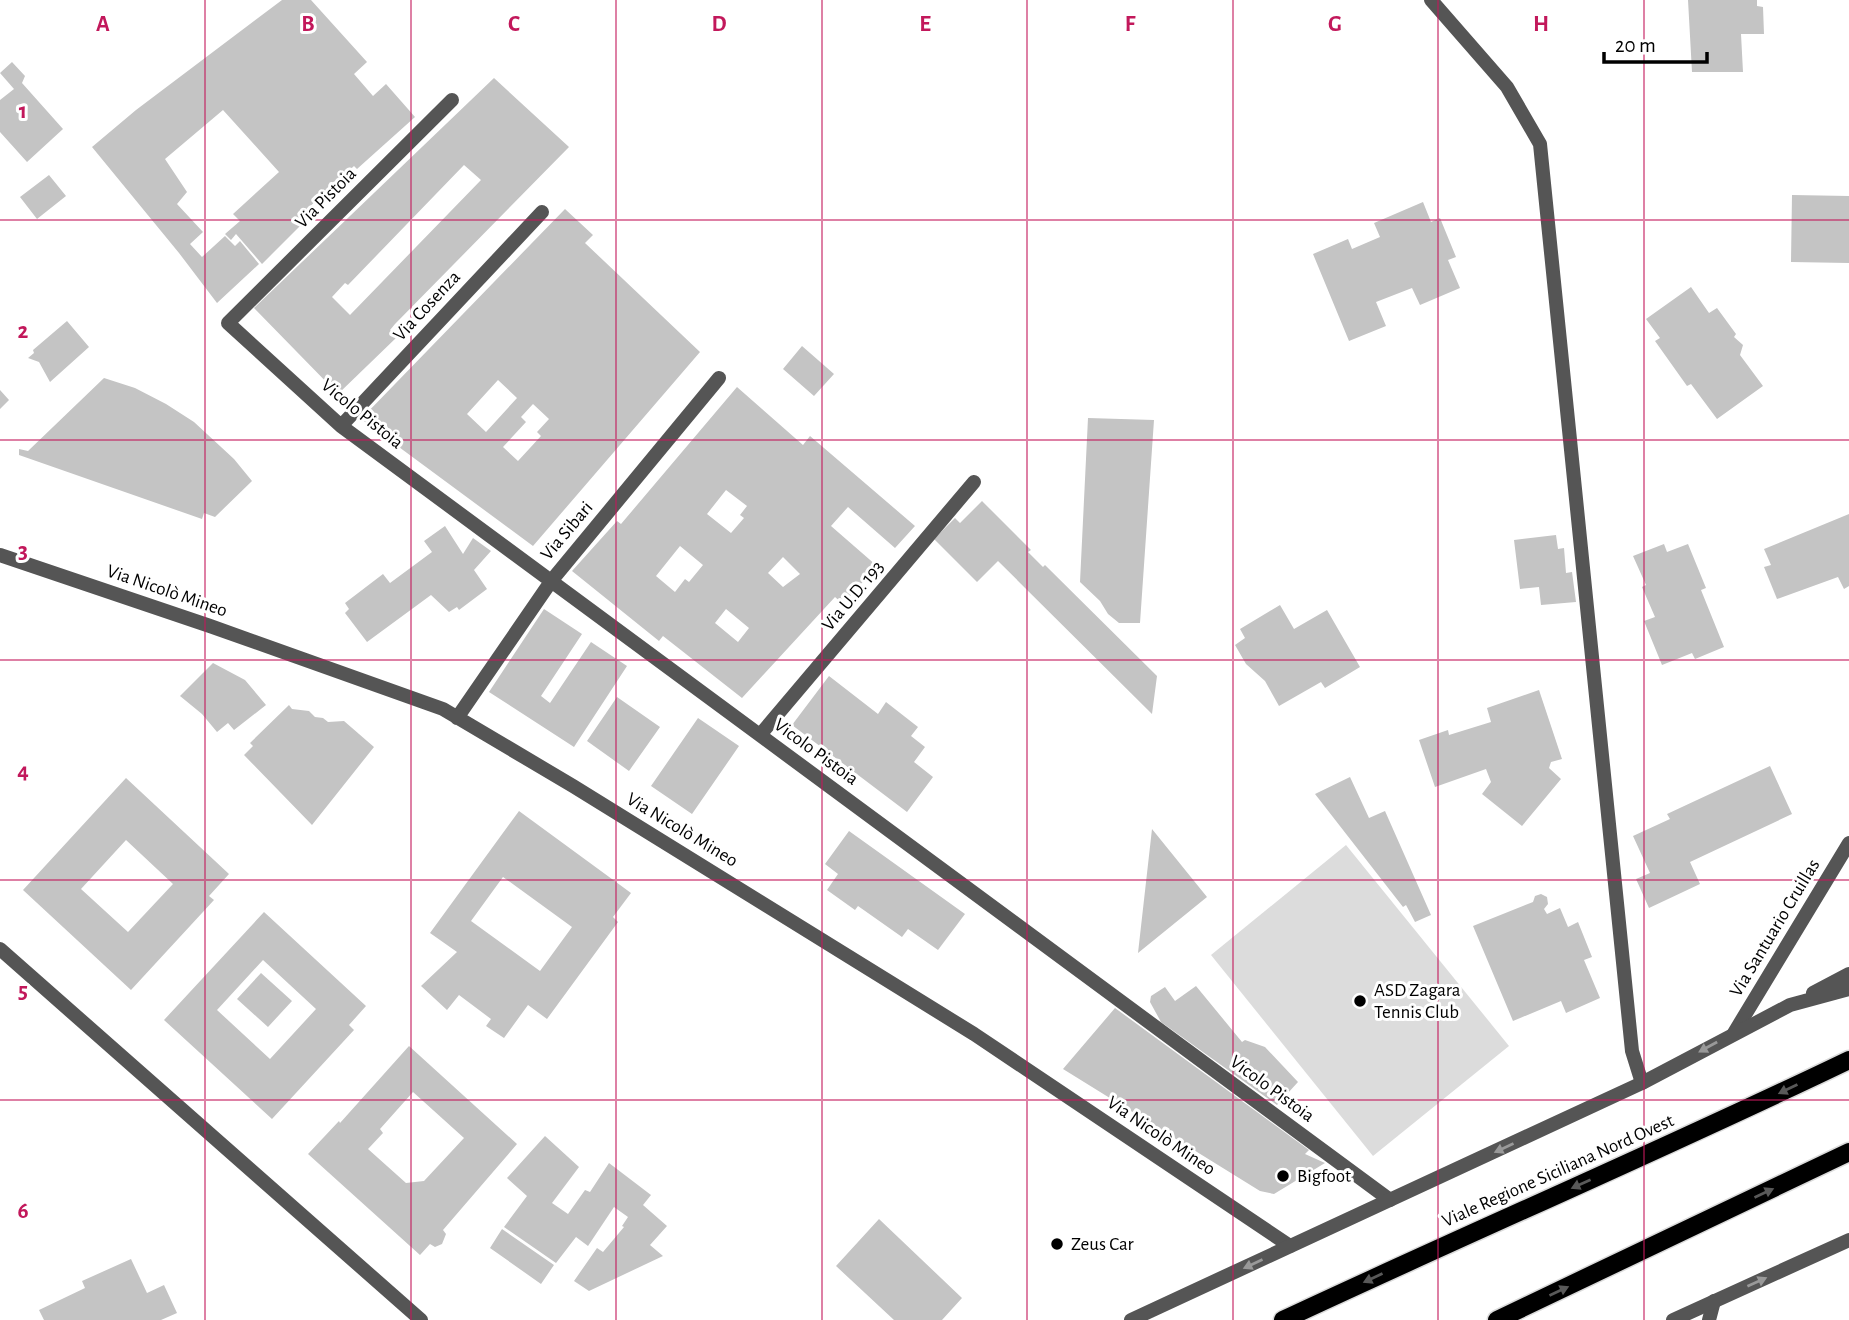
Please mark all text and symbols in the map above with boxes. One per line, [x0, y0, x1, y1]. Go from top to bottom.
text: A [96, 13, 110, 36]
text: B [301, 13, 315, 36]
text: C [508, 13, 520, 36]
text: D [711, 13, 727, 36]
text: E [919, 13, 931, 36]
text: F [1125, 13, 1136, 36]
text: G [1328, 13, 1342, 36]
text: H [1533, 13, 1549, 36]
scale bar [1604, 21, 1707, 65]
text: 20 m [1615, 35, 1656, 56]
text: 1 [19, 100, 27, 123]
street label: Via Pistoia [292, 164, 360, 232]
street label: Via Cosenza [390, 267, 464, 345]
text: 2 [18, 320, 29, 343]
street label: Vicolo Pistoia [318, 375, 407, 453]
street label: Via Sibari [537, 498, 597, 564]
text: 3 [18, 540, 28, 563]
street label: Via U.D. 193 [818, 557, 888, 635]
street label: Via Nicolò Mineo [104, 561, 230, 621]
street label: Vicolo Pistoia [770, 715, 862, 789]
text: 4 [17, 760, 29, 783]
street label: Via Nicolò Mineo [623, 789, 741, 871]
street label: Via Santuario Cruillas [1726, 856, 1824, 1000]
text: 5 [18, 980, 28, 1003]
place label: ASD Zagara Tennis Club [1374, 981, 1461, 1022]
marker: ASD Zagara Tennis Club [1352, 993, 1368, 1009]
one-way arrow [1698, 1041, 1718, 1053]
street label: Vicolo Pistoia [1226, 1052, 1318, 1126]
one-way arrow [1778, 1084, 1798, 1095]
street label: Via Nicolò Mineo [1103, 1093, 1219, 1179]
street label: Viale Regione Siciliana Nord Ovest [1439, 1111, 1677, 1231]
one-way arrow [1494, 1142, 1514, 1153]
place label: Bigfoot [1297, 1167, 1351, 1186]
marker: Bigfoot [1275, 1168, 1291, 1184]
one-way arrow [1570, 1179, 1591, 1190]
one-way arrow [1754, 1187, 1774, 1198]
text: 6 [17, 1200, 29, 1223]
place label: Zeus Car [1071, 1235, 1134, 1254]
marker: Zeus Car [1049, 1236, 1065, 1252]
one-way arrow [1243, 1258, 1263, 1270]
one-way arrow [1363, 1272, 1383, 1283]
one-way arrow [1747, 1276, 1767, 1288]
one-way arrow [1549, 1285, 1569, 1296]

